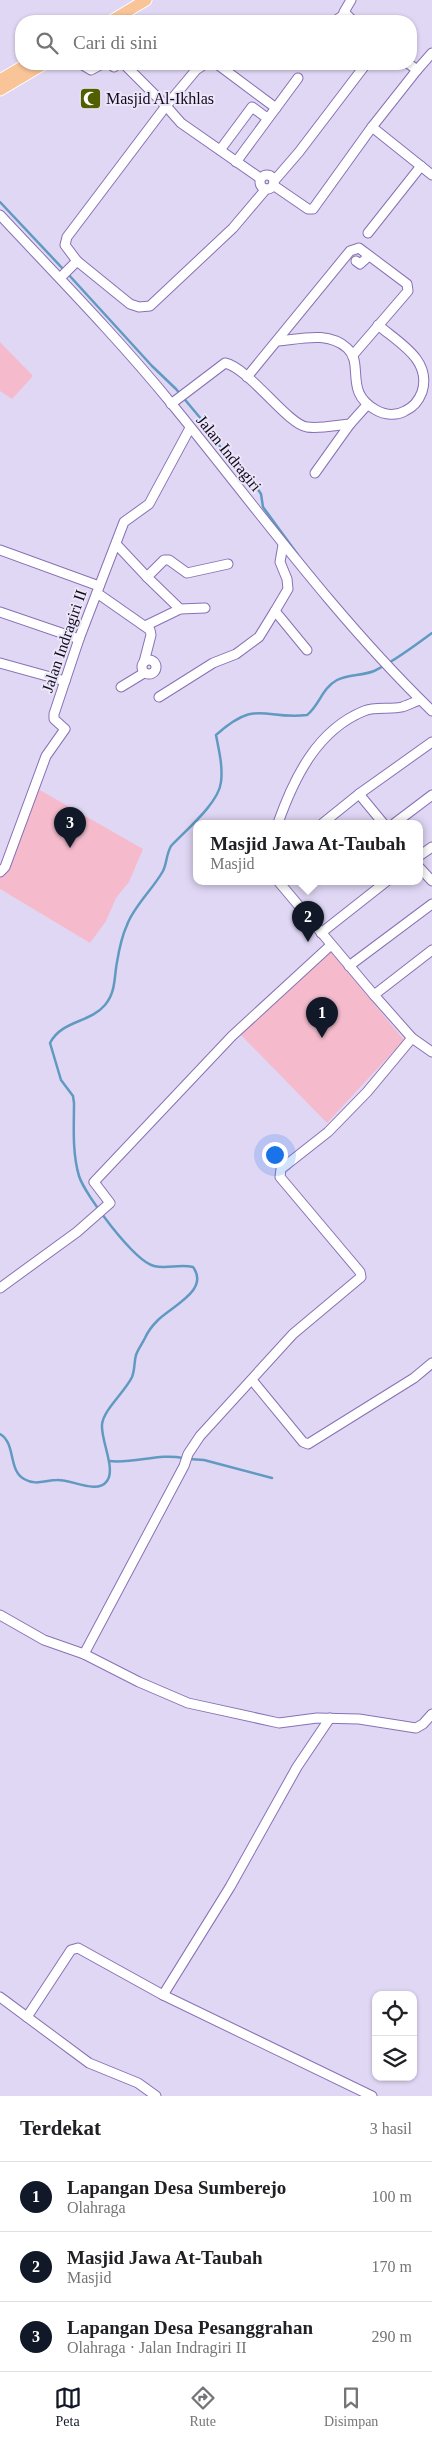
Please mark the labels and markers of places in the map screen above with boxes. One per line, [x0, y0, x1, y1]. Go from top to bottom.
mosque icon: Masjid Al-Ikhlas [78, 86, 102, 110]
place label: Masjid Al-Ikhlas [106, 90, 214, 108]
pin: 3 [54, 807, 86, 848]
pin: 2 [292, 901, 324, 942]
pin: 1 [306, 997, 338, 1038]

